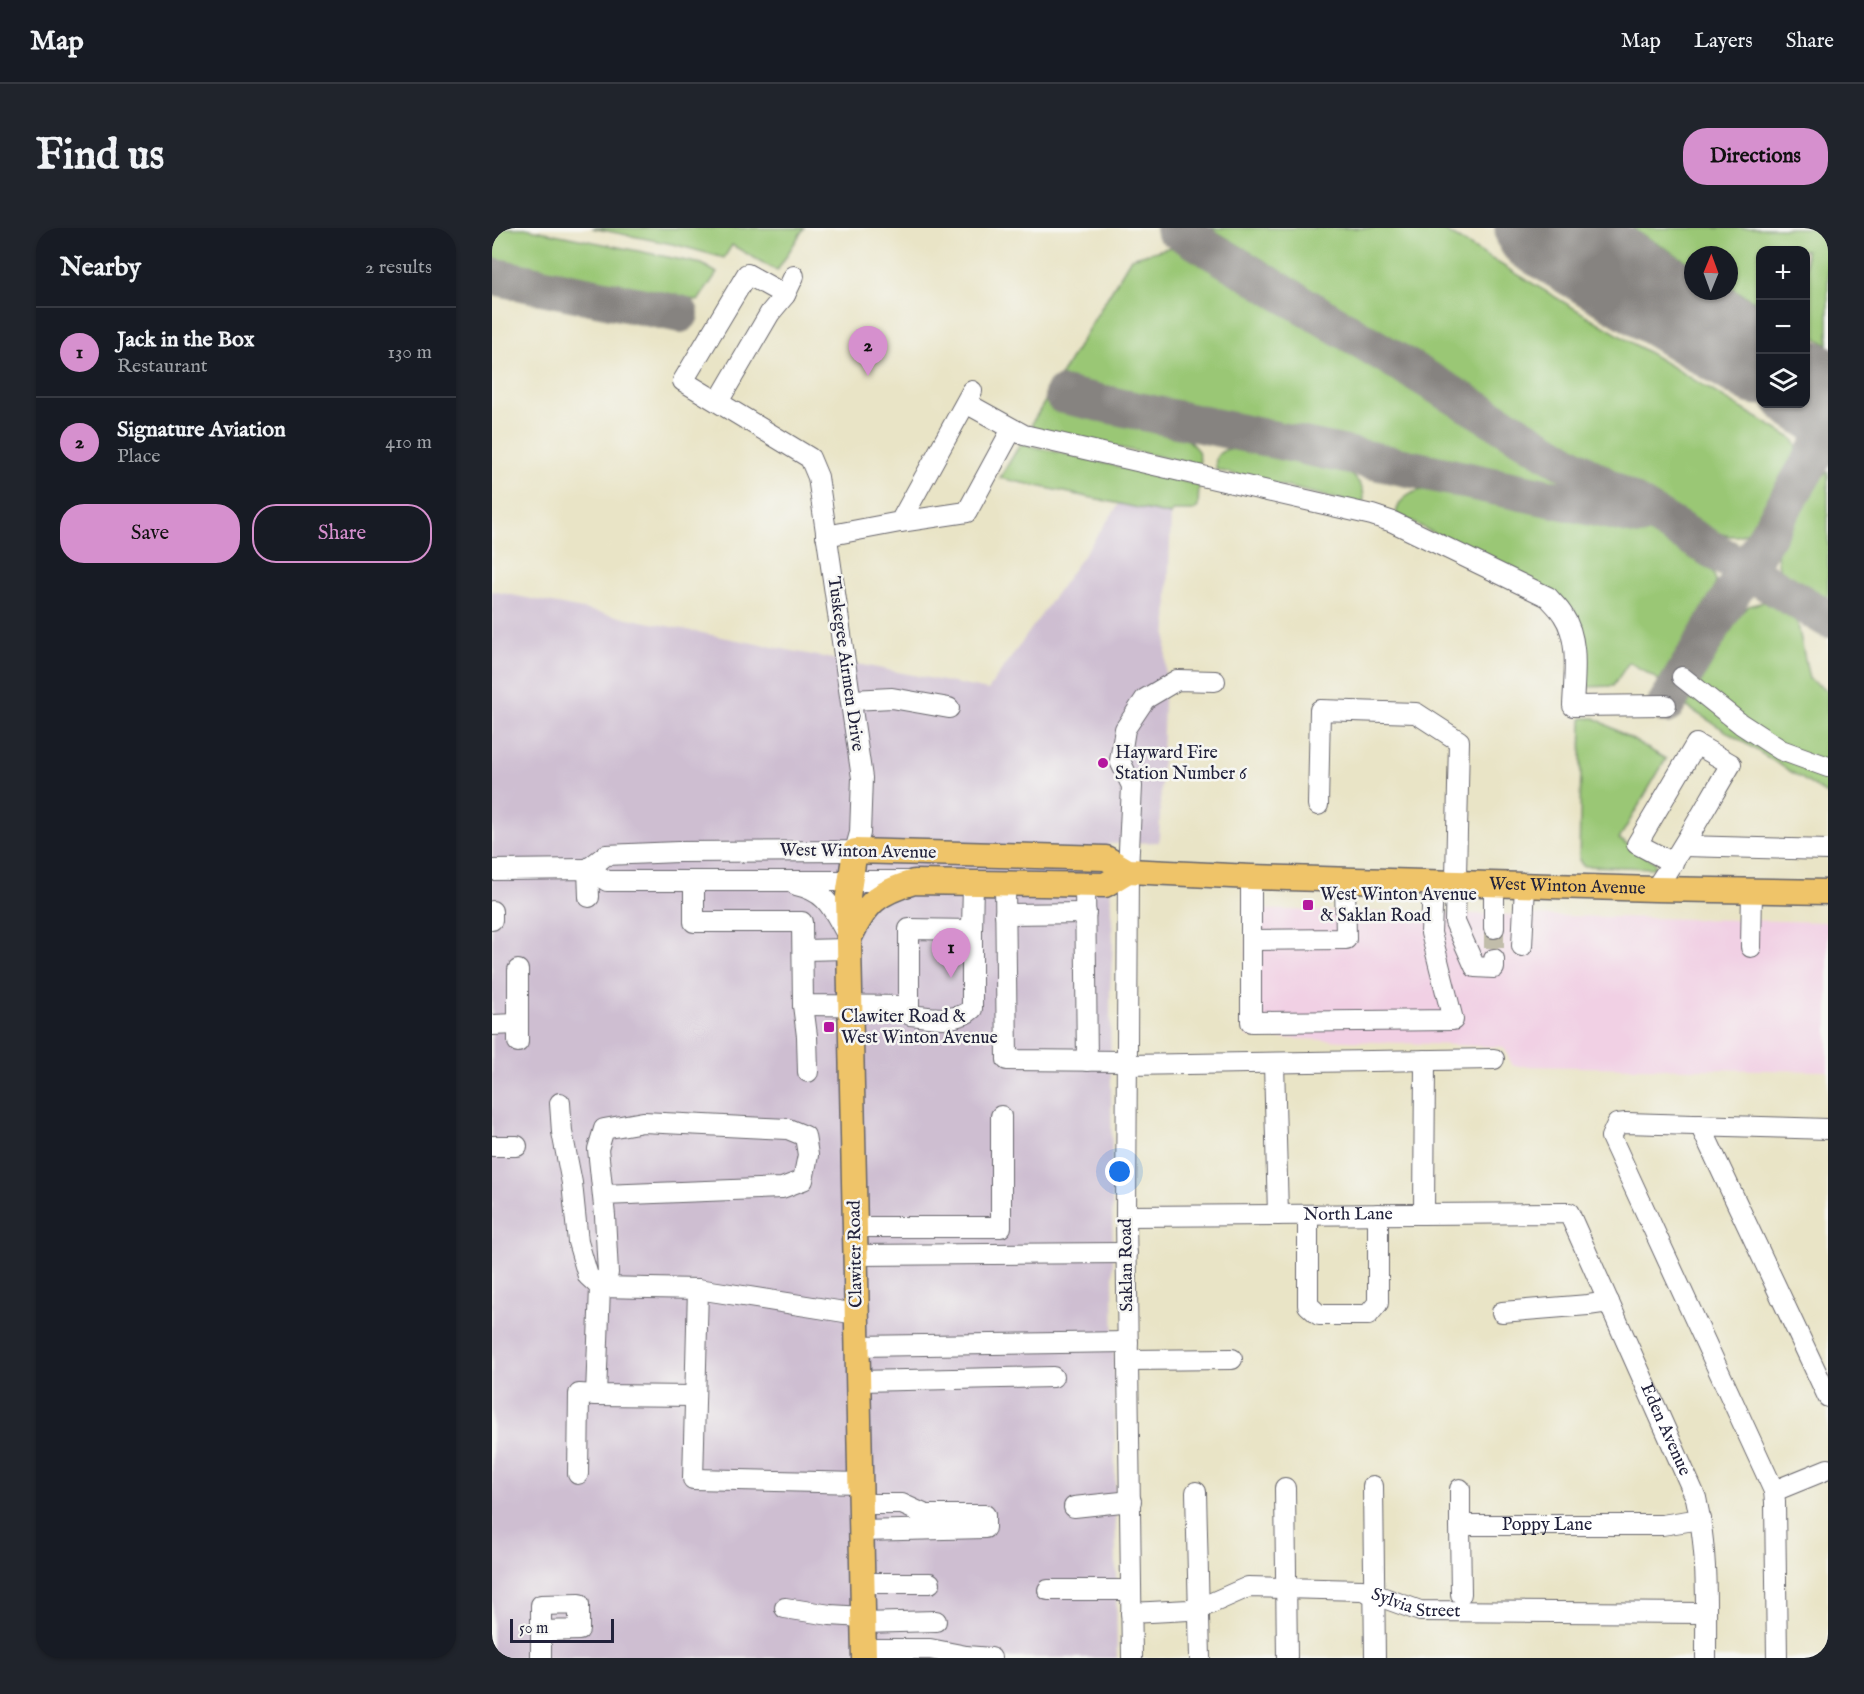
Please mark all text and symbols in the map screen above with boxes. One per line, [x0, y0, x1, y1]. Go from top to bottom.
text: Map [30, 24, 84, 59]
text: Map [1621, 28, 1661, 55]
text: Layers [1694, 28, 1753, 55]
text: Share [1786, 28, 1834, 55]
button: Directions [1683, 128, 1828, 185]
text: Find us [36, 130, 164, 183]
north arrow [1684, 246, 1738, 300]
map controls [1756, 246, 1810, 408]
button: + [1756, 246, 1810, 300]
text: Nearby [60, 251, 141, 284]
text: 2 results [365, 255, 432, 280]
button: − [1756, 300, 1810, 354]
text: Jack in the Box [117, 326, 254, 354]
pin: 2 [848, 326, 887, 376]
text: 1 [76, 340, 83, 365]
text: 130 m [387, 340, 432, 365]
text: Restaurant [117, 354, 208, 379]
button: layers [1756, 354, 1810, 408]
text: Signature Aviation [117, 416, 286, 444]
text: 2 [75, 430, 84, 455]
text: 410 m [385, 430, 432, 455]
text: Place [117, 444, 160, 469]
button: Save [60, 504, 240, 563]
button: Share [252, 504, 432, 563]
street label: Tuskegee Airmen Drive [821, 575, 869, 753]
place label: Hayward Fire Station Number 6 [1115, 742, 1247, 786]
marker: Hayward Fire Station Number 6 [1096, 756, 1110, 770]
street label: West Winton Avenue [779, 839, 937, 865]
street label: West Winton Avenue [1489, 873, 1646, 900]
place label: West Winton Avenue & Saklan Road [1320, 884, 1477, 928]
marker: West Winton Avenue & Saklan Road [1301, 898, 1315, 912]
pin: 1 [932, 928, 970, 978]
place label: Clawiter Road & West Winton Avenue [841, 1006, 998, 1050]
marker: Clawiter Road & West Winton Avenue [822, 1020, 836, 1034]
your location [1105, 1157, 1134, 1186]
street label: Clawiter Road [844, 1200, 868, 1308]
street label: North Lane [1303, 1203, 1393, 1226]
street label: Saklan Road [1115, 1218, 1139, 1312]
street label: Eden Avenue [1635, 1380, 1696, 1479]
street label: Poppy Lane [1502, 1514, 1592, 1537]
street label: Sylvia Street [1368, 1583, 1461, 1623]
scale bar [510, 1616, 614, 1644]
text: 50 m [519, 1619, 548, 1639]

